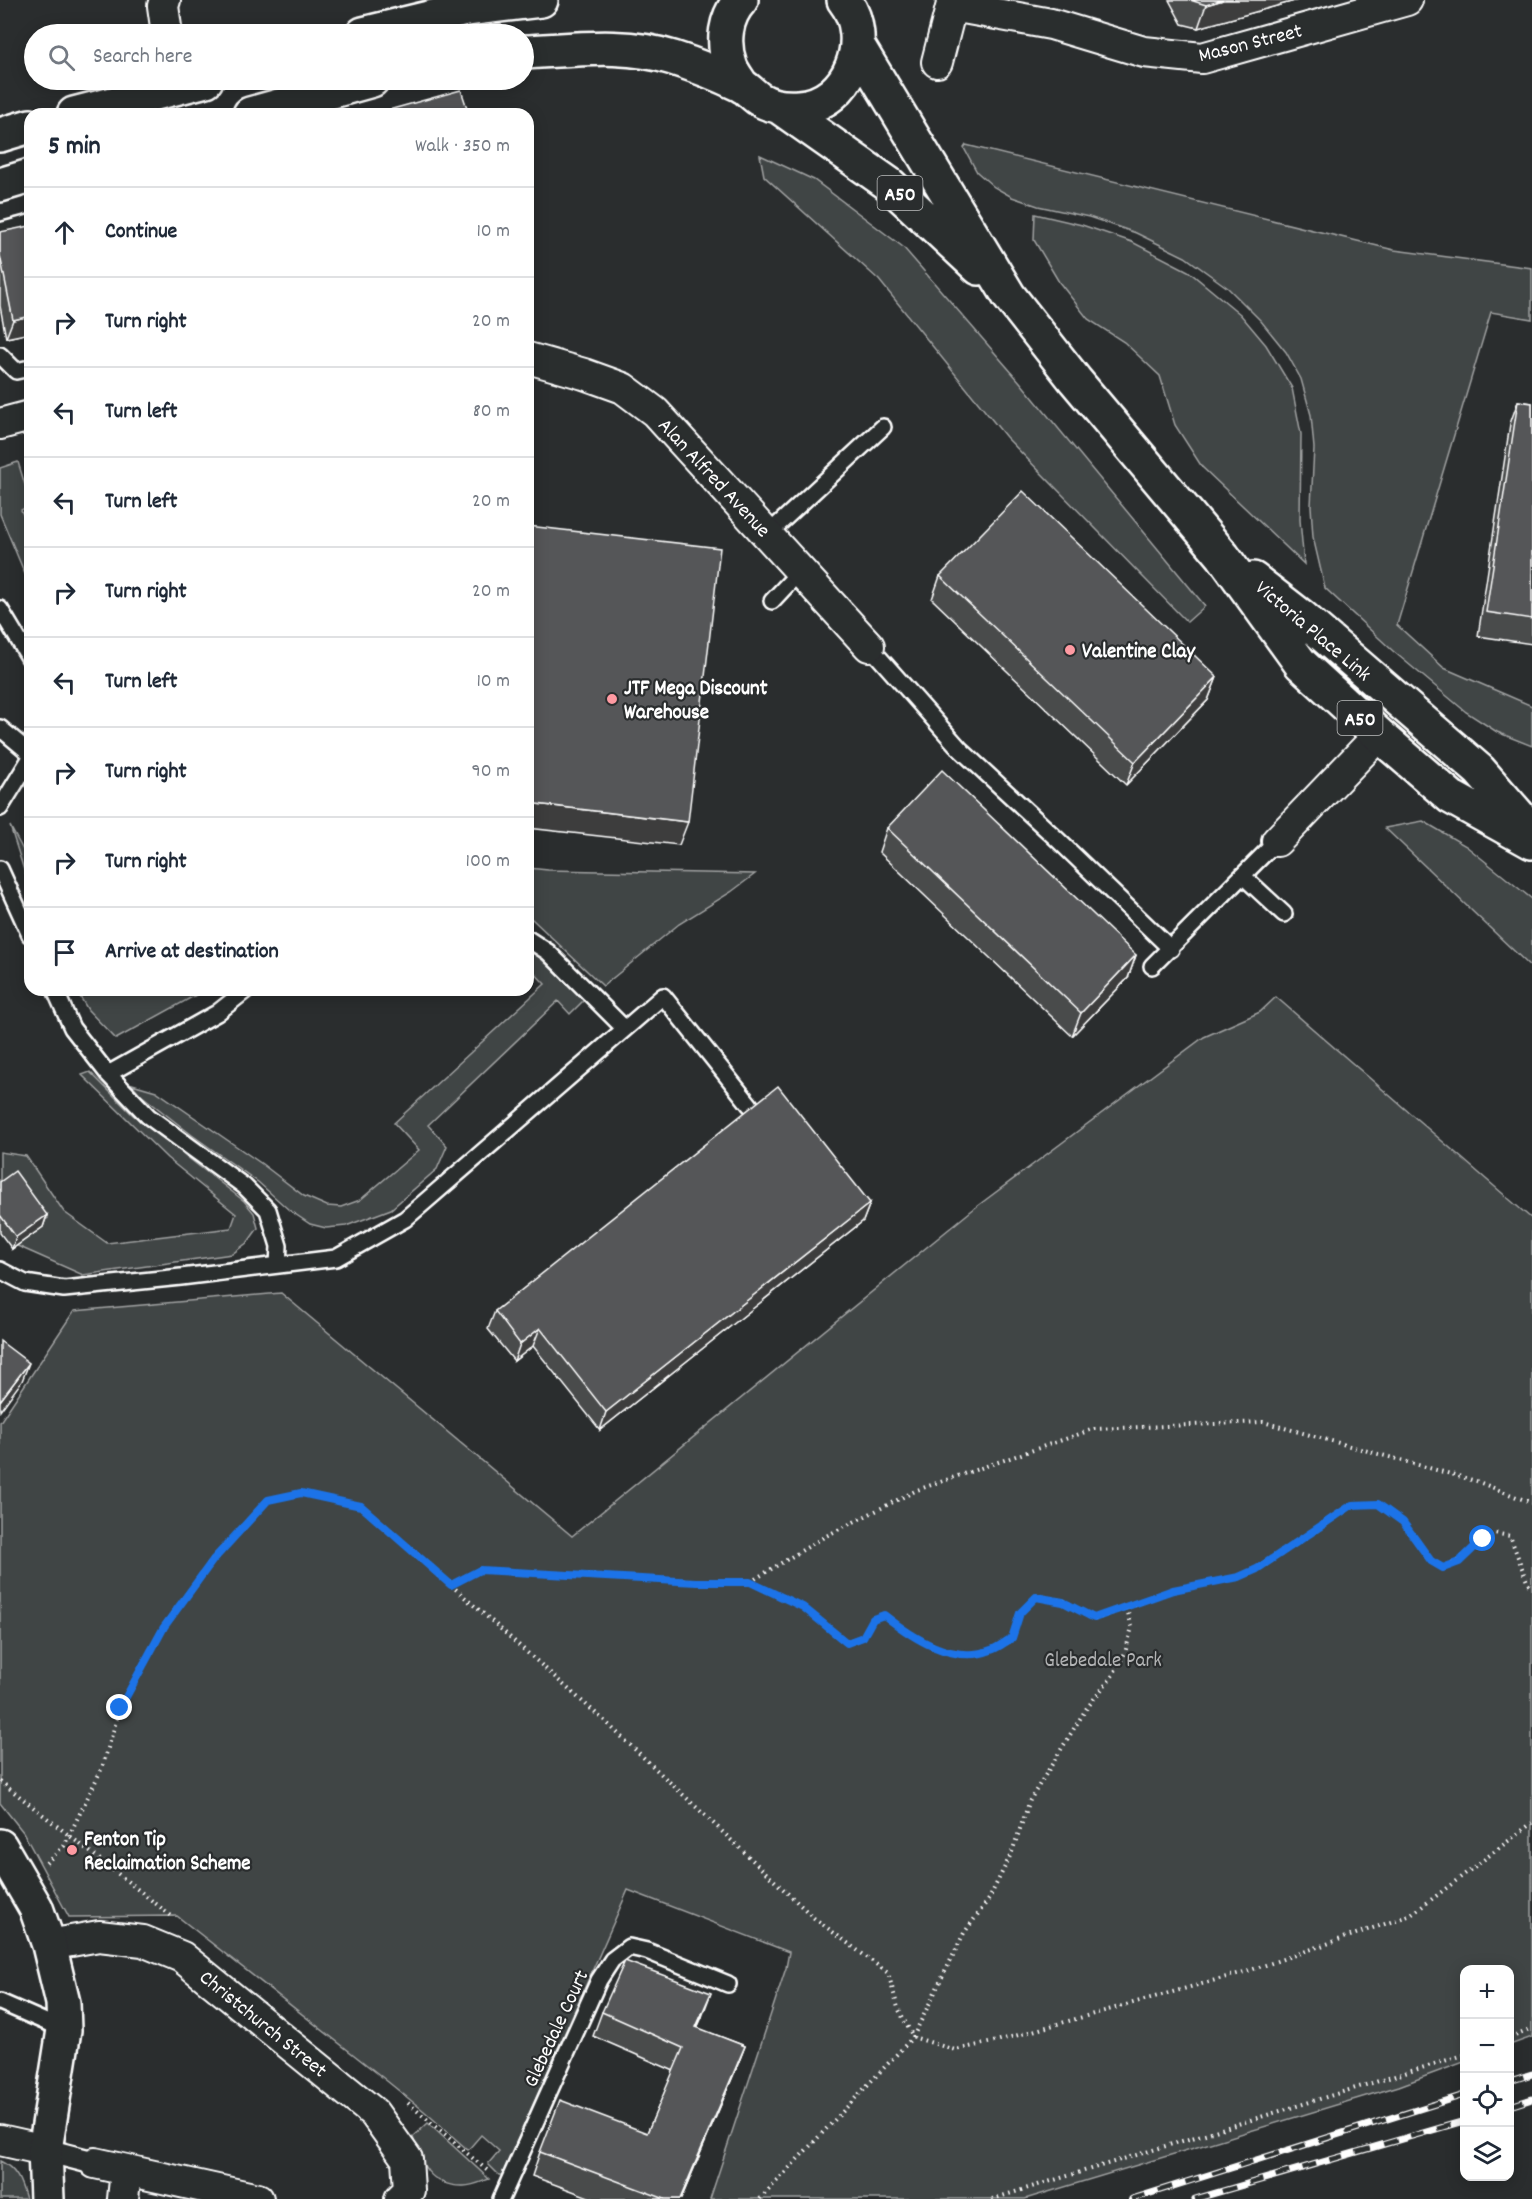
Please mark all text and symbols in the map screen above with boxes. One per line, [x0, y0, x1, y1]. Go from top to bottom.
street label: Mason Street [1196, 17, 1306, 72]
search box [24, 24, 534, 90]
icon: search [45, 41, 78, 74]
text: Search here [93, 42, 192, 73]
text: 5 min [48, 129, 101, 166]
text: Walk · 350 m [415, 133, 510, 161]
road number: A50 [878, 176, 922, 210]
icon: ahead [48, 216, 81, 249]
text: Continue [105, 217, 177, 248]
text: 10 m [476, 218, 510, 246]
icon: right [48, 306, 81, 339]
text: Turn right [105, 307, 187, 338]
text: 20 m [472, 308, 510, 336]
icon: left [48, 396, 81, 429]
text: Turn left [105, 397, 177, 428]
text: 80 m [473, 398, 510, 426]
street label: Alan Alfred Avenue [649, 413, 776, 546]
icon: left [48, 486, 81, 519]
text: Turn left [105, 487, 177, 518]
text: 20 m [472, 488, 510, 516]
street label: Victoria Place Link [1248, 575, 1377, 690]
icon: right [48, 576, 81, 609]
text: Turn right [105, 577, 187, 608]
text: 20 m [472, 578, 510, 606]
place label: Valentine Clay [1082, 638, 1196, 668]
marker: Valentine Clay [1063, 643, 1077, 657]
icon: left [48, 666, 81, 699]
text: Turn left [105, 667, 177, 698]
text: 10 m [476, 668, 510, 696]
place label: JTF Mega Discount Warehouse [624, 675, 768, 729]
marker: JTF Mega Discount Warehouse [605, 692, 619, 706]
road number: A50 [1338, 701, 1382, 735]
icon: right [48, 756, 81, 789]
text: Turn right [105, 757, 187, 788]
text: 90 m [472, 758, 510, 786]
icon: right [48, 846, 81, 879]
text: Turn right [105, 847, 187, 878]
text: 100 m [466, 848, 510, 876]
icon: arrive [48, 936, 81, 969]
text: Arrive at destination [105, 937, 279, 968]
route start [1469, 1525, 1495, 1551]
park label: Glebedale Park [1044, 1647, 1162, 1677]
route end [106, 1694, 132, 1720]
place label: Fenton Tip Reclaimation Scheme [84, 1826, 251, 1880]
marker: Fenton Tip Reclaimation Scheme [65, 1843, 79, 1857]
street label: Christchurch Street [192, 1964, 333, 2087]
map controls [1460, 1965, 1514, 2181]
button: + [1460, 1965, 1514, 2019]
street label: Glebedale Court [517, 1966, 598, 2093]
button: − [1460, 2019, 1514, 2073]
button: locate [1460, 2073, 1514, 2127]
button: layers [1460, 2127, 1514, 2181]

